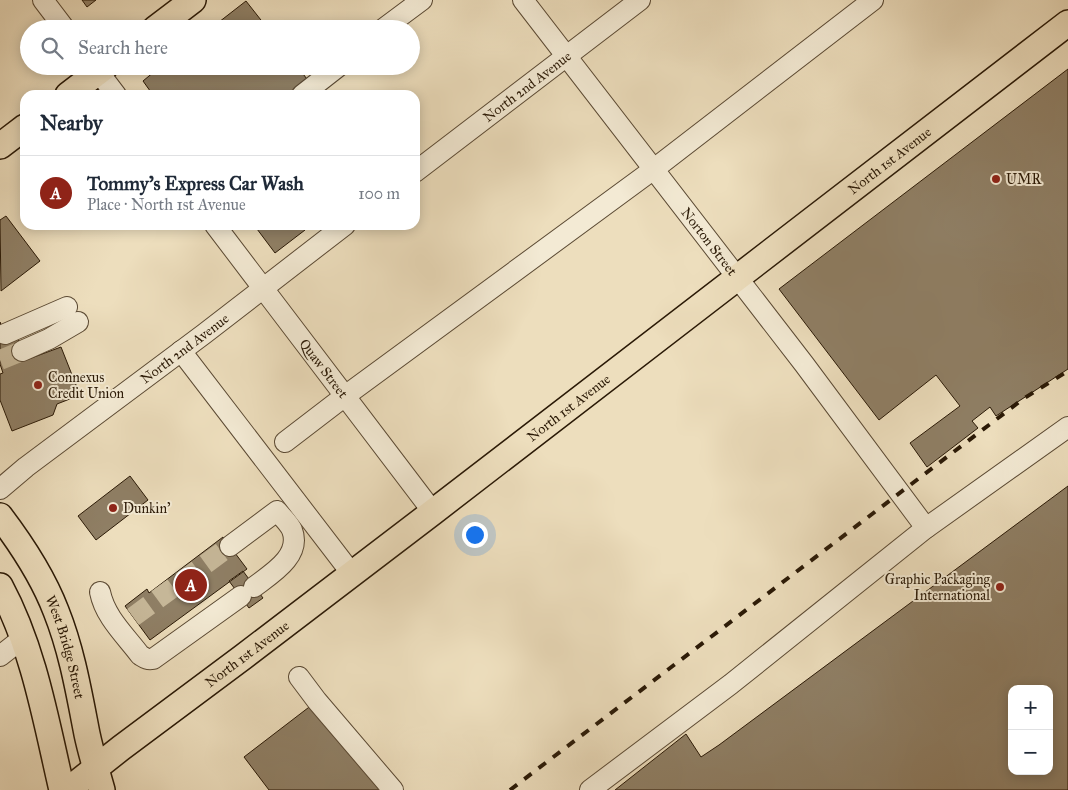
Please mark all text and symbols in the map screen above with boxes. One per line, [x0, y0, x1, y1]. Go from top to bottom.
search box [20, 20, 420, 75]
icon: search [38, 34, 66, 62]
text: Search here [78, 36, 168, 59]
street label: North 2nd Avenue [480, 47, 575, 125]
text: Nearby [40, 110, 103, 136]
street label: North 1st Avenue [844, 123, 935, 198]
place label: UMR [1006, 171, 1042, 188]
text: Tommy's Express Car Wash [87, 172, 304, 195]
marker: UMR [990, 173, 1002, 185]
text: A [51, 184, 61, 203]
text: 100 m [358, 184, 400, 203]
text: Place · North 1st Avenue [87, 195, 246, 214]
street label: Norton Street [678, 204, 741, 279]
street label: North 2nd Avenue [137, 309, 232, 387]
street label: Quaw Street [296, 335, 352, 401]
place label: Connexus Credit Union [48, 369, 125, 402]
street label: North 1st Avenue [524, 370, 614, 445]
marker: Connexus Credit Union [32, 379, 44, 391]
place label: Dunkin' [123, 500, 171, 517]
marker: Dunkin' [107, 502, 119, 514]
your location [462, 522, 488, 548]
pin: A [175, 566, 207, 604]
place label: Graphic Packaging International [885, 571, 990, 604]
marker: Graphic Packaging International [994, 581, 1006, 593]
street label: West Bridge Street [42, 593, 88, 700]
street label: North 1st Avenue [202, 617, 292, 691]
map controls [1008, 685, 1053, 775]
button: + [1008, 685, 1053, 730]
button: − [1008, 730, 1053, 775]

